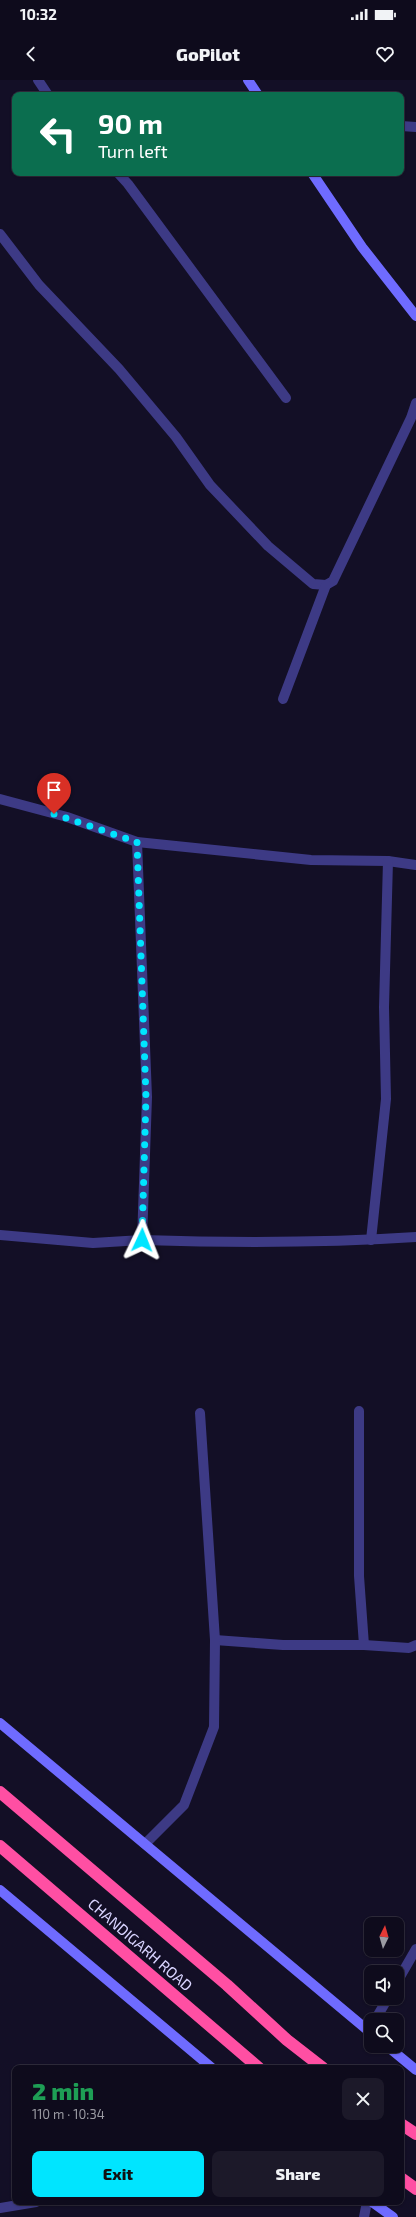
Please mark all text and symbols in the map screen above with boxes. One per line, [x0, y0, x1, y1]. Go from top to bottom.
text: 10:32 [20, 5, 57, 23]
icon: back [20, 43, 42, 65]
text: GoPilot [176, 43, 240, 65]
icon: heart [374, 43, 396, 65]
text: 90 m [98, 106, 163, 140]
icon: left [32, 108, 84, 160]
text: Turn left [98, 140, 168, 162]
pin [37, 773, 71, 814]
icon: arrive [43, 779, 65, 801]
position arrow [121, 1219, 163, 1261]
street label: CHANDIGARH ROAD [85, 1894, 196, 1994]
north arrow [364, 1917, 404, 1957]
map controls [364, 1917, 404, 2053]
button: sound [364, 1965, 404, 2005]
button: search [364, 2013, 404, 2053]
text: 2 min [32, 2076, 94, 2105]
button: close [342, 2078, 384, 2120]
text: 110 m · 10:34 [32, 2106, 105, 2122]
button: Exit [32, 2151, 204, 2197]
button: Share [212, 2151, 384, 2197]

